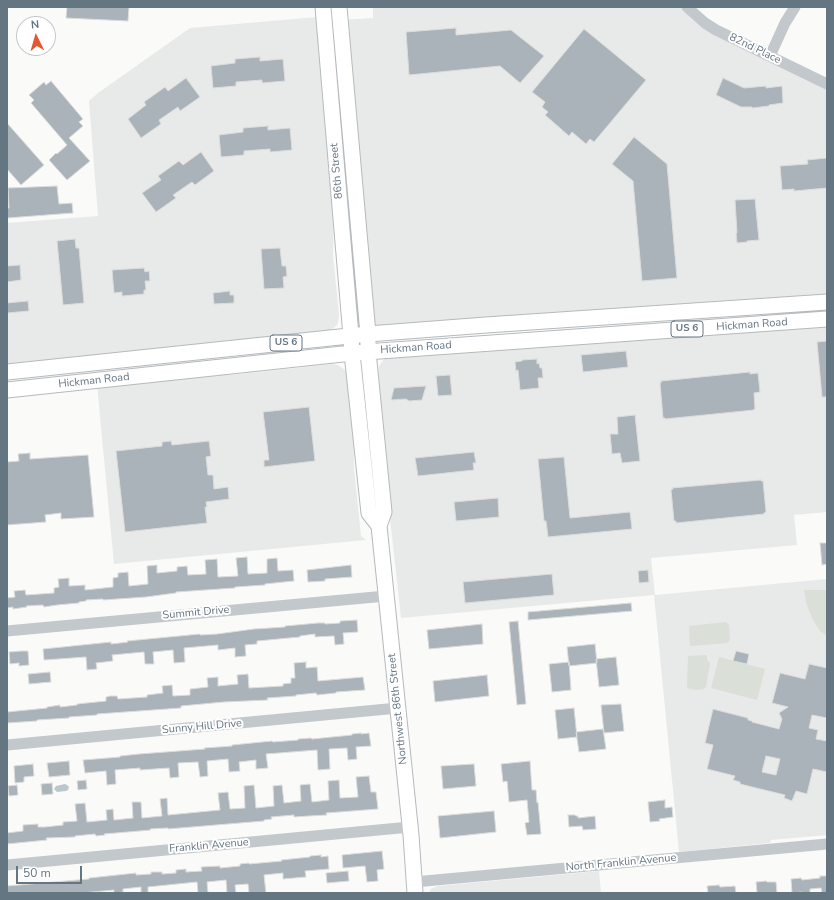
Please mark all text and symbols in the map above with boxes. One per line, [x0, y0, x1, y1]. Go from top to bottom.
north arrow [16, 16, 56, 56]
text: N [30, 17, 40, 32]
street label: 82nd Place [727, 31, 783, 67]
street label: 86th Street [328, 142, 346, 200]
street label: Hickman Road [716, 316, 788, 334]
road number: US 6 [671, 321, 703, 337]
road number: US 6 [270, 335, 302, 351]
street label: Hickman Road [380, 339, 452, 357]
street label: Hickman Road [58, 371, 130, 391]
street label: Summit Drive [162, 604, 230, 622]
street label: Northwest 86th Street [386, 653, 410, 765]
street label: Sunny Hill Drive [161, 717, 243, 737]
street label: Franklin Avenue [169, 836, 249, 856]
street label: North Franklin Avenue [565, 852, 677, 874]
scale bar [18, 858, 84, 884]
text: 50 m [23, 865, 51, 881]

